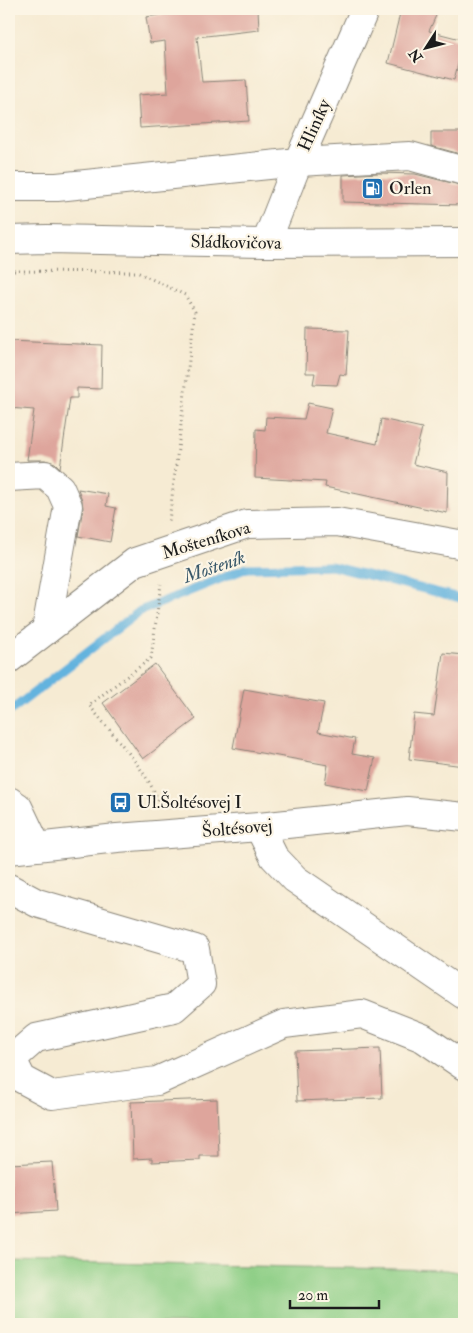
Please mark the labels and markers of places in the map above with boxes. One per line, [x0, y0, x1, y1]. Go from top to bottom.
fuel station icon: Orlen [361, 176, 385, 200]
place label: Orlen [389, 177, 432, 200]
bus stop icon: Ul.Šoltésovej I [109, 790, 133, 814]
place label: Ul.Šoltésovej I [137, 790, 242, 814]

